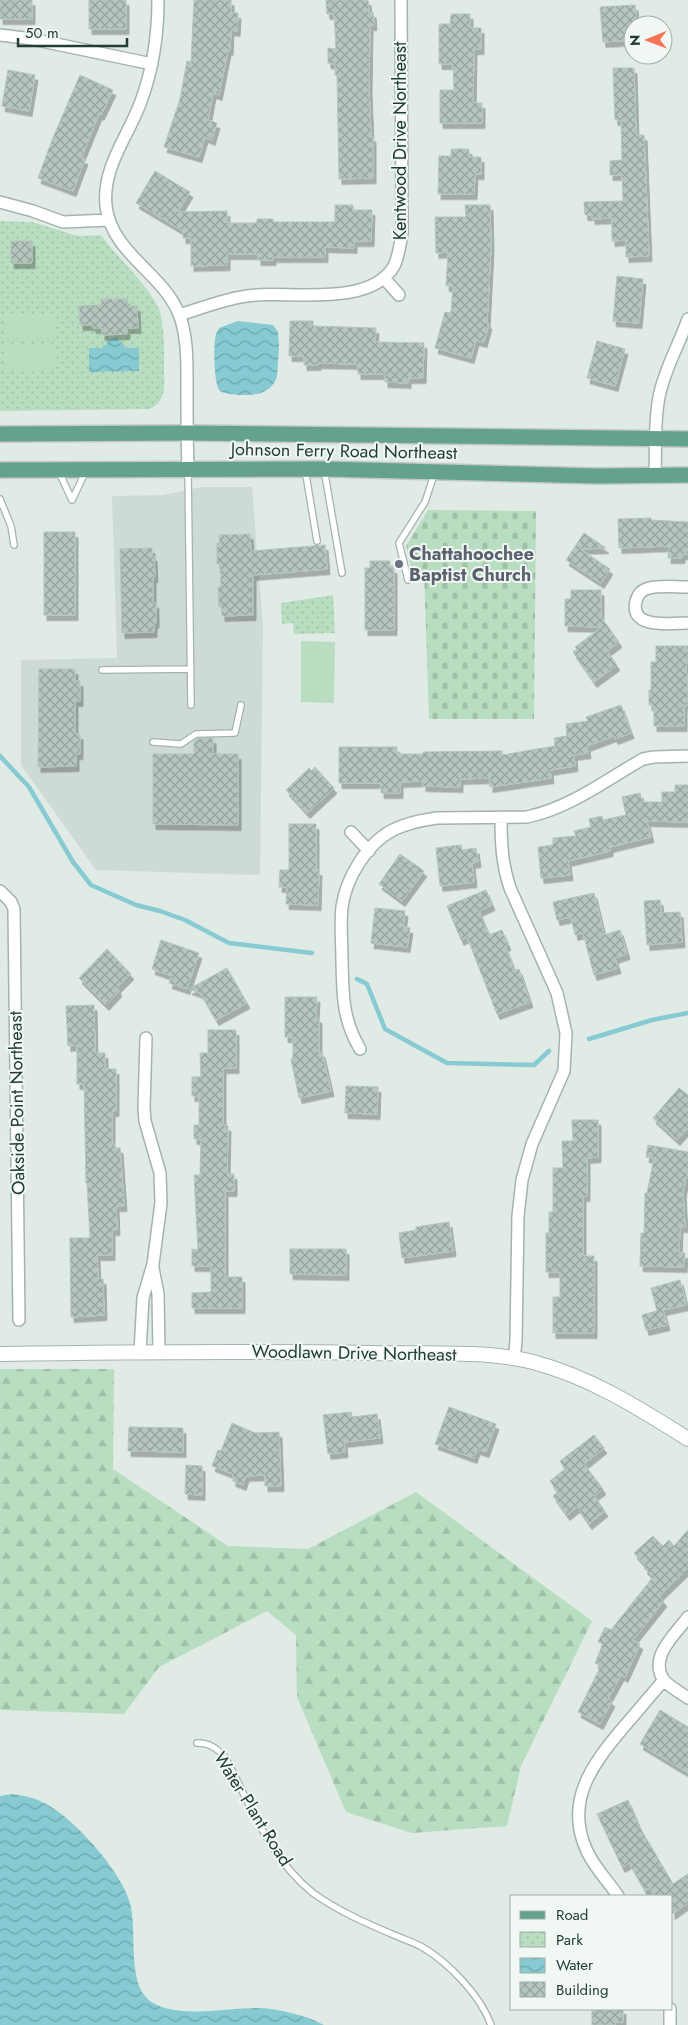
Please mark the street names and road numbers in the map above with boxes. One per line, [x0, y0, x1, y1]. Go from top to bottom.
street label: Kentwood Drive Northeast [387, 41, 413, 240]
street label: Johnson Ferry Road Northeast [229, 436, 458, 466]
street label: Oakside Point Northeast [2, 1010, 32, 1195]
street label: Woodlawn Drive Northeast [251, 1338, 457, 1368]
street label: Water Plant Road [207, 1747, 299, 1871]

